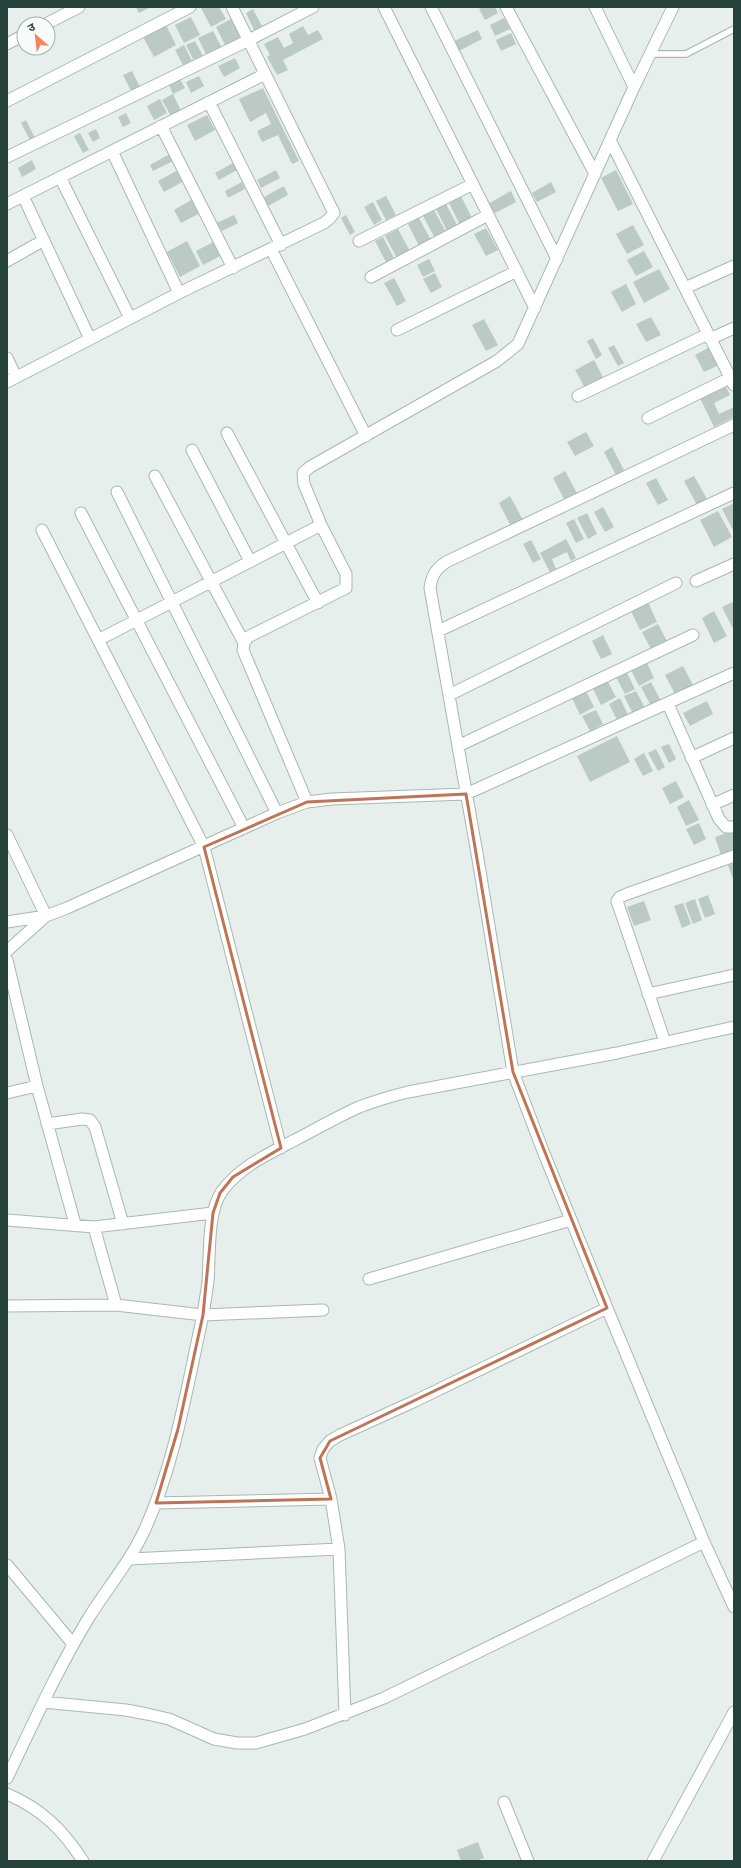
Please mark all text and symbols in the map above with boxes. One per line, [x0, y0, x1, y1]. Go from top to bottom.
north arrow [16, 16, 56, 56]
text: उ [26, 20, 38, 35]

